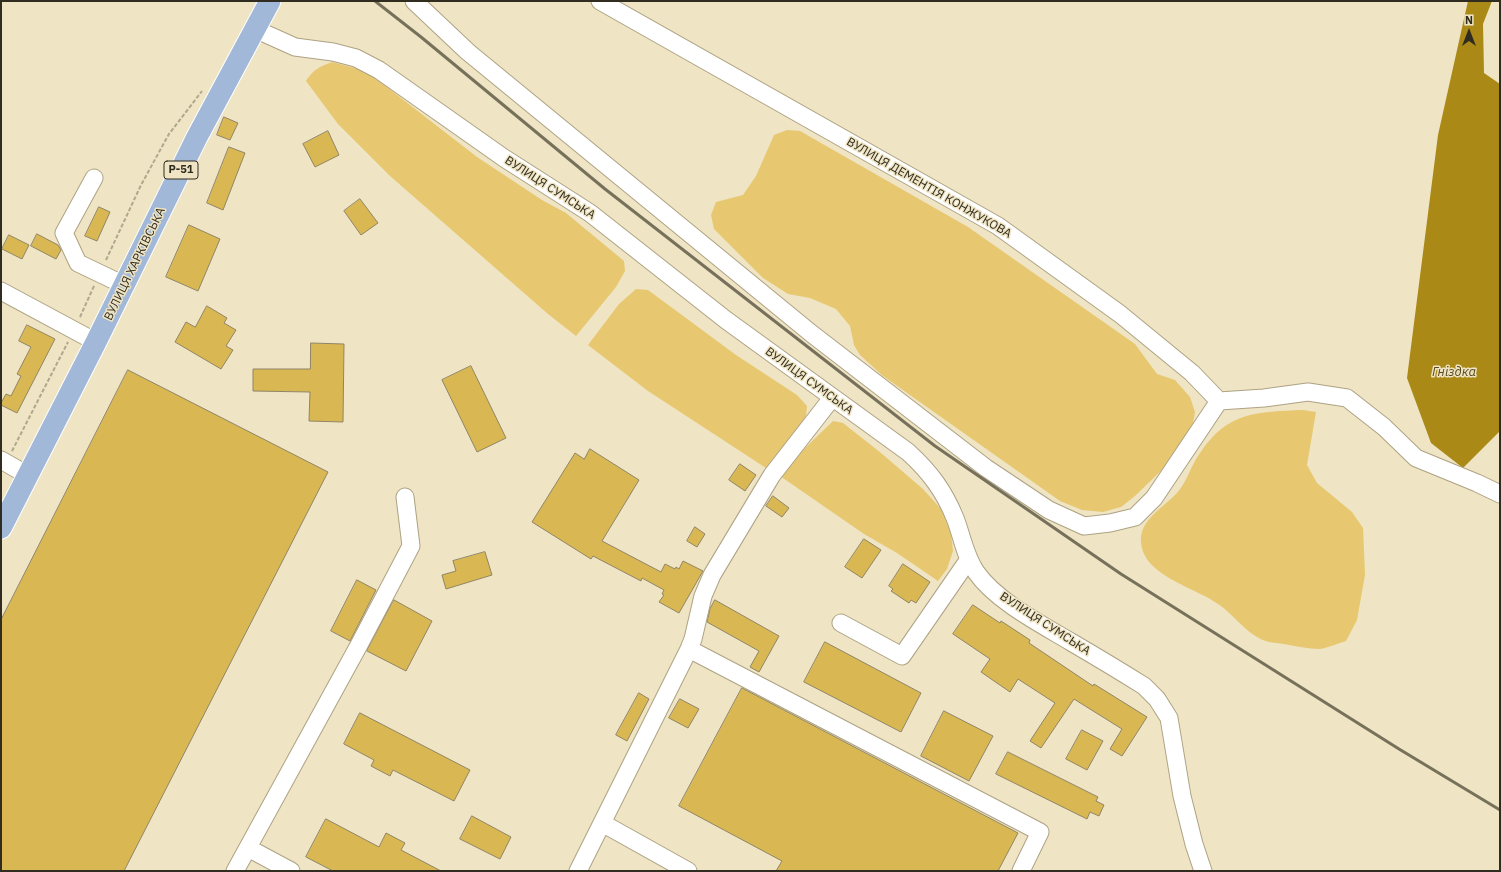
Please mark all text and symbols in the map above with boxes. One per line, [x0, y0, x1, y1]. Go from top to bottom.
north arrow [1449, 12, 1489, 52]
text: N [1465, 13, 1473, 27]
street label: ВУЛИЦЯ ДЕМЕНТІЯ КОНЖУКОВА [844, 135, 1014, 241]
street label: ВУЛИЦЯ СУМСЬКА [502, 153, 598, 223]
road number: Р-51 [164, 161, 198, 179]
street label: ВУЛИЦЯ ХАРКІВСЬКА [101, 205, 169, 323]
street label: ВУЛИЦЯ СУМСЬКА [762, 344, 856, 418]
water label: Гніздка [1432, 364, 1476, 380]
street label: ВУЛИЦЯ СУМСЬКА [997, 589, 1093, 659]

